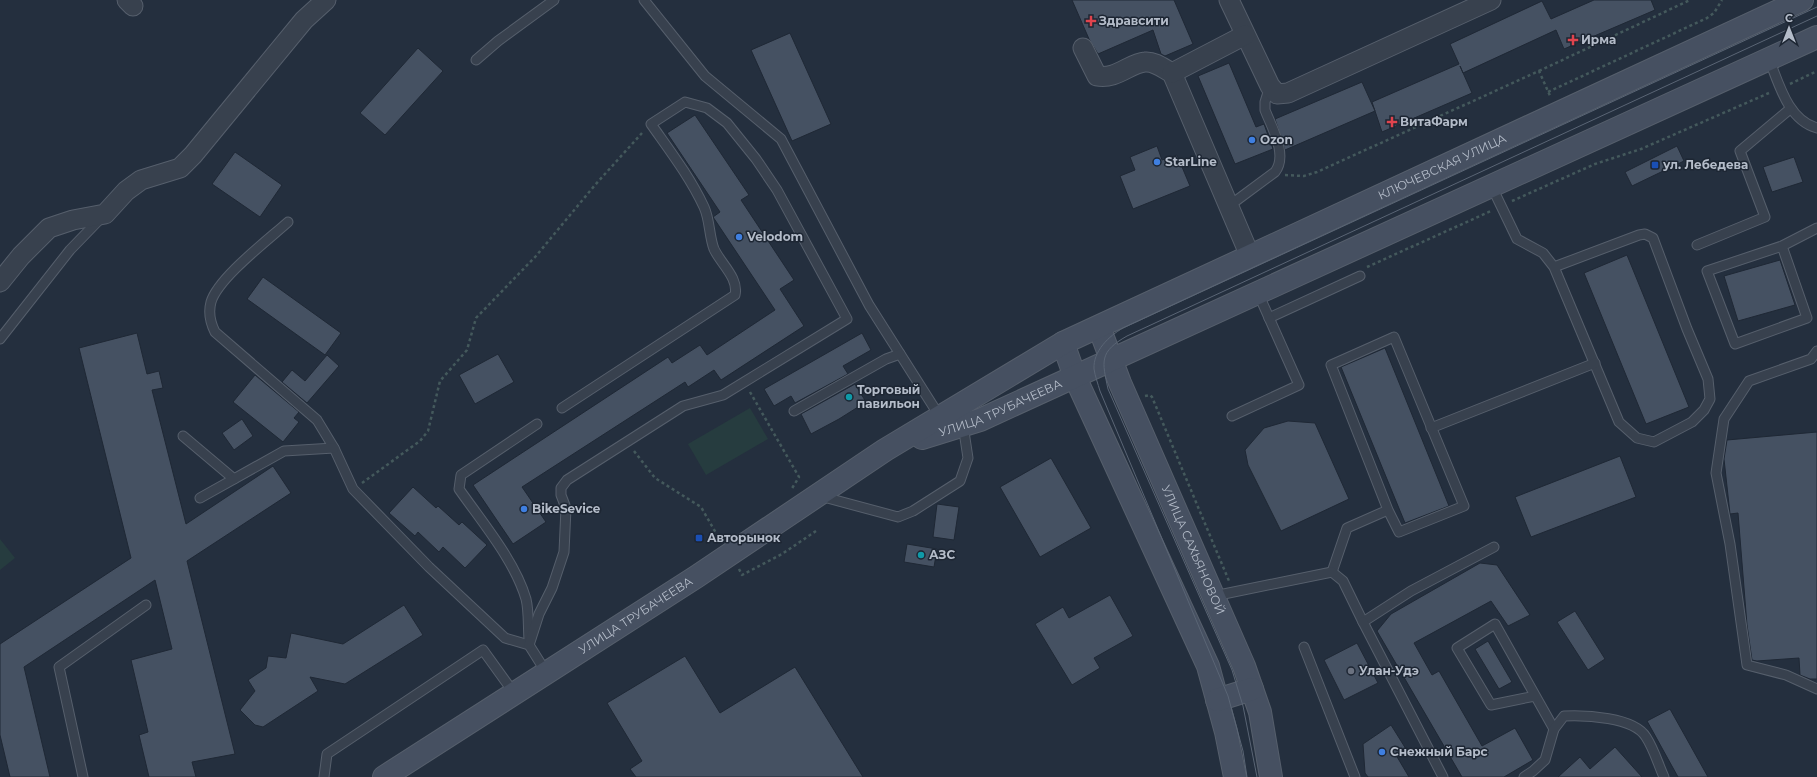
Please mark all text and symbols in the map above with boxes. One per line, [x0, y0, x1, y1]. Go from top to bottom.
north arrow [1769, 8, 1809, 48]
text: С [1785, 11, 1793, 25]
place label: Здравсити [1098, 13, 1169, 28]
marker: Здравсити [1086, 16, 1096, 26]
place label: Ирма [1581, 32, 1616, 47]
marker: Ирма [1568, 35, 1578, 45]
place label: ВитаФарм [1400, 114, 1468, 129]
marker: ВитаФарм [1387, 117, 1397, 127]
street label: КЛЮЧЕВСКАЯ УЛИЦА [1375, 130, 1508, 203]
place label: Ozon [1260, 132, 1293, 147]
marker: Ozon [1247, 135, 1257, 145]
place label: StarLine [1165, 154, 1217, 169]
marker: StarLine [1152, 157, 1162, 167]
place label: ул. Лебедева [1662, 157, 1748, 172]
marker: ул. Лебедева [1650, 160, 1660, 170]
place label: Velodom [746, 229, 803, 244]
marker: Velodom [734, 232, 744, 242]
street label: УЛИЦА ТРУБАЧЕЕВА [937, 376, 1064, 439]
place label: Торговый павильон [857, 382, 920, 411]
marker: Торговый павильон [844, 392, 854, 402]
street label: УЛИЦА САХЬЯНОВОЙ [1159, 483, 1228, 617]
place label: BikeSevice [532, 501, 601, 516]
marker: BikeSevice [519, 504, 529, 514]
place label: Авторынок [707, 530, 781, 545]
marker: Авторынок [694, 533, 704, 543]
place label: АЗС [929, 547, 955, 562]
marker: АЗС [916, 550, 926, 560]
street label: УЛИЦА ТРУБАЧЕЕВА [576, 573, 695, 657]
place label: Улан-Удэ [1359, 663, 1419, 678]
marker: Улан-Удэ [1346, 666, 1356, 676]
place label: Снежный Барс [1390, 744, 1488, 759]
marker: Снежный Барс [1377, 747, 1387, 757]

